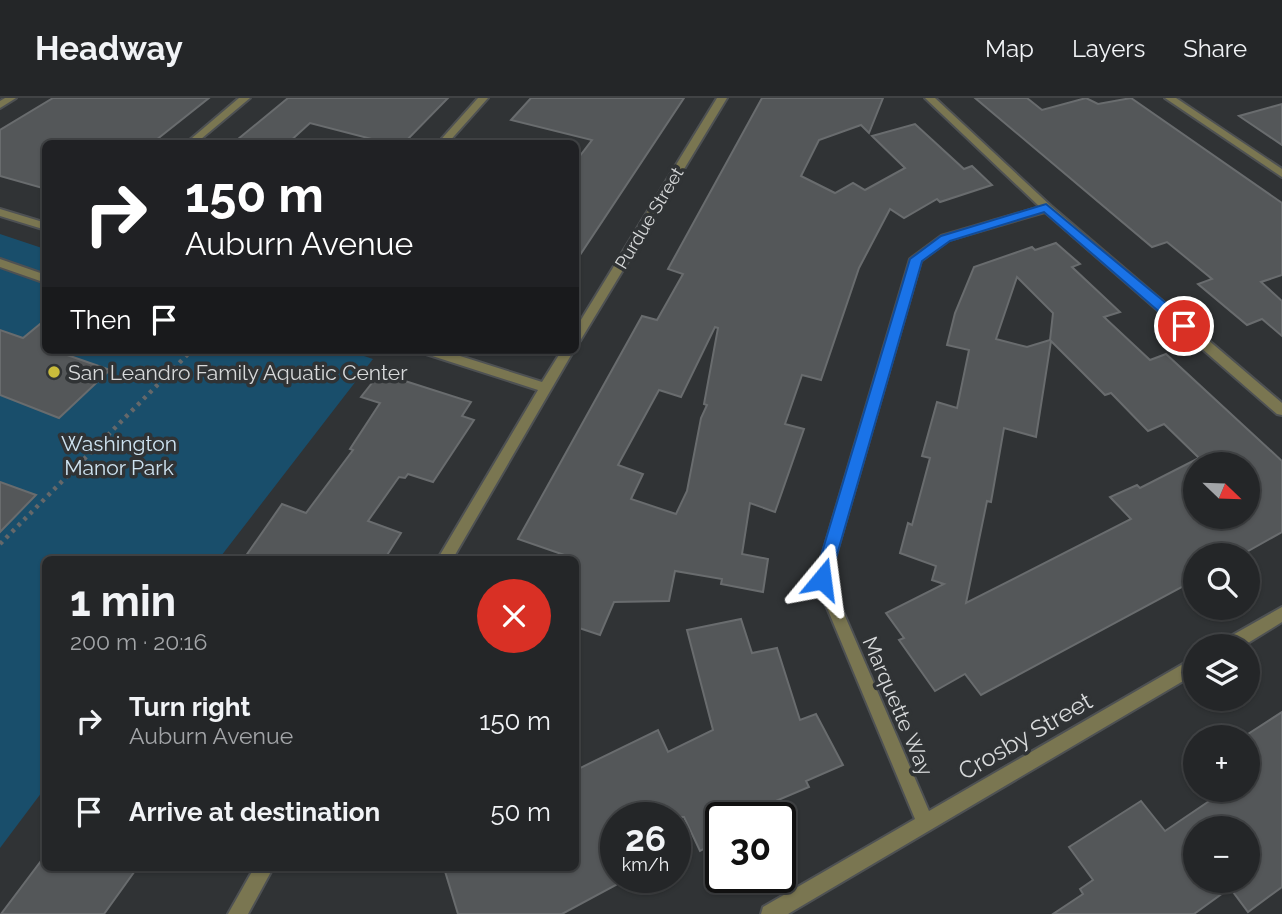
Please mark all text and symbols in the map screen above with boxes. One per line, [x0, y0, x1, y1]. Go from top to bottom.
text: Headway [35, 29, 183, 68]
text: Map [985, 34, 1034, 63]
text: Layers [1072, 34, 1145, 63]
text: Share [1183, 34, 1247, 63]
street label: Purdue Street [610, 163, 688, 273]
text: 150 m [185, 166, 324, 223]
icon: right [70, 168, 161, 259]
text: Auburn Avenue [185, 225, 413, 262]
pin [1154, 296, 1214, 356]
icon: arrive [145, 301, 183, 339]
text: Then [70, 305, 131, 335]
icon: arrive [1165, 307, 1203, 345]
place label: San Leandro Family Aquatic Center [68, 360, 408, 385]
marker: San Leandro Family Aquatic Center [46, 364, 62, 380]
park label: Washington Manor Park [61, 431, 177, 480]
north arrow [1183, 452, 1260, 528]
map controls [1183, 452, 1260, 893]
position arrow [785, 542, 859, 616]
button: search [1183, 543, 1260, 620]
text: 1 min [70, 577, 176, 626]
button: close [477, 579, 551, 653]
text: 200 m · 20:16 [70, 628, 207, 655]
street label: Marquette Way [857, 633, 939, 779]
button: layers [1183, 634, 1260, 711]
street label: Crosby Street [953, 686, 1097, 786]
text: Turn right [129, 692, 250, 722]
icon: right [70, 702, 108, 740]
text: 150 m [479, 706, 551, 736]
text: Auburn Avenue [129, 722, 293, 749]
button: + [1183, 725, 1260, 802]
icon: arrive [70, 793, 108, 831]
text: Arrive at destination [129, 797, 380, 827]
text: 50 m [490, 797, 551, 827]
speed limit sign: 30 [705, 802, 796, 893]
button: − [1183, 816, 1260, 893]
text: 26 [625, 818, 666, 859]
text: km/h [622, 854, 669, 875]

